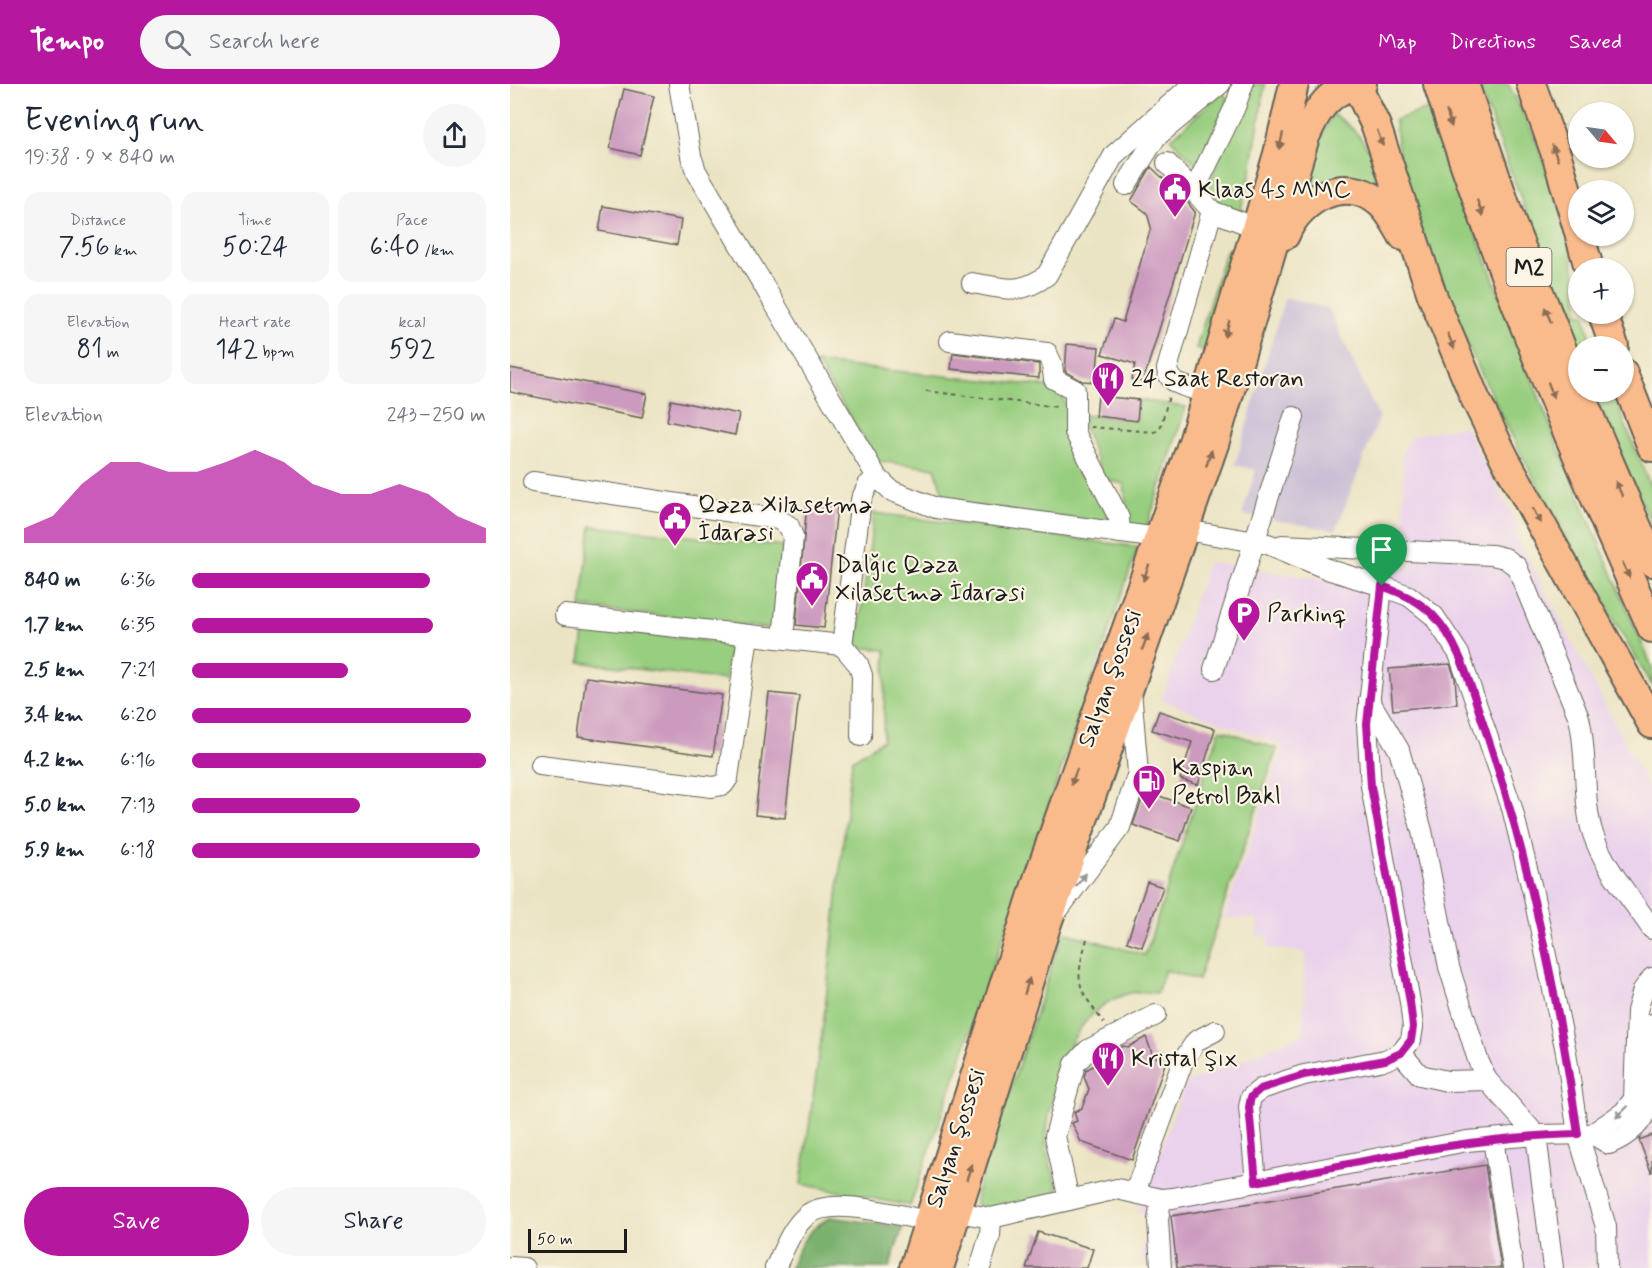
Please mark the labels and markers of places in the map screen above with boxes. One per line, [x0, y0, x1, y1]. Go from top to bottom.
public building icon: Klaas 4s MMC [1157, 171, 1193, 218]
place label: Klaas 4s MMC [1198, 175, 1351, 206]
restaurant icon: 24 Saat Restoran [1090, 360, 1126, 407]
place label: 24 Saat Restoran [1131, 364, 1304, 395]
place label: Qəza Xilasetmə İdarəsi [698, 490, 872, 549]
public building icon: Qəza Xilasetmə İdarəsi [657, 500, 693, 547]
pin [1356, 524, 1407, 586]
place label: Dalğıc Qəza Xilasetmə İdarəsi [835, 550, 1025, 609]
public building icon: Dalğıc Qəza Xilasetmə İdarəsi [794, 560, 830, 607]
parking icon: Parkinq [1226, 595, 1262, 642]
place label: Parkinq [1267, 599, 1346, 630]
place label: Kaspian Petrol Bakl [1172, 753, 1281, 812]
fuel station icon: Kaspian Petrol Bakl [1131, 763, 1167, 810]
restaurant icon: Kristal Şıx [1090, 1040, 1126, 1087]
place label: Kristal Şıx [1131, 1044, 1238, 1075]

